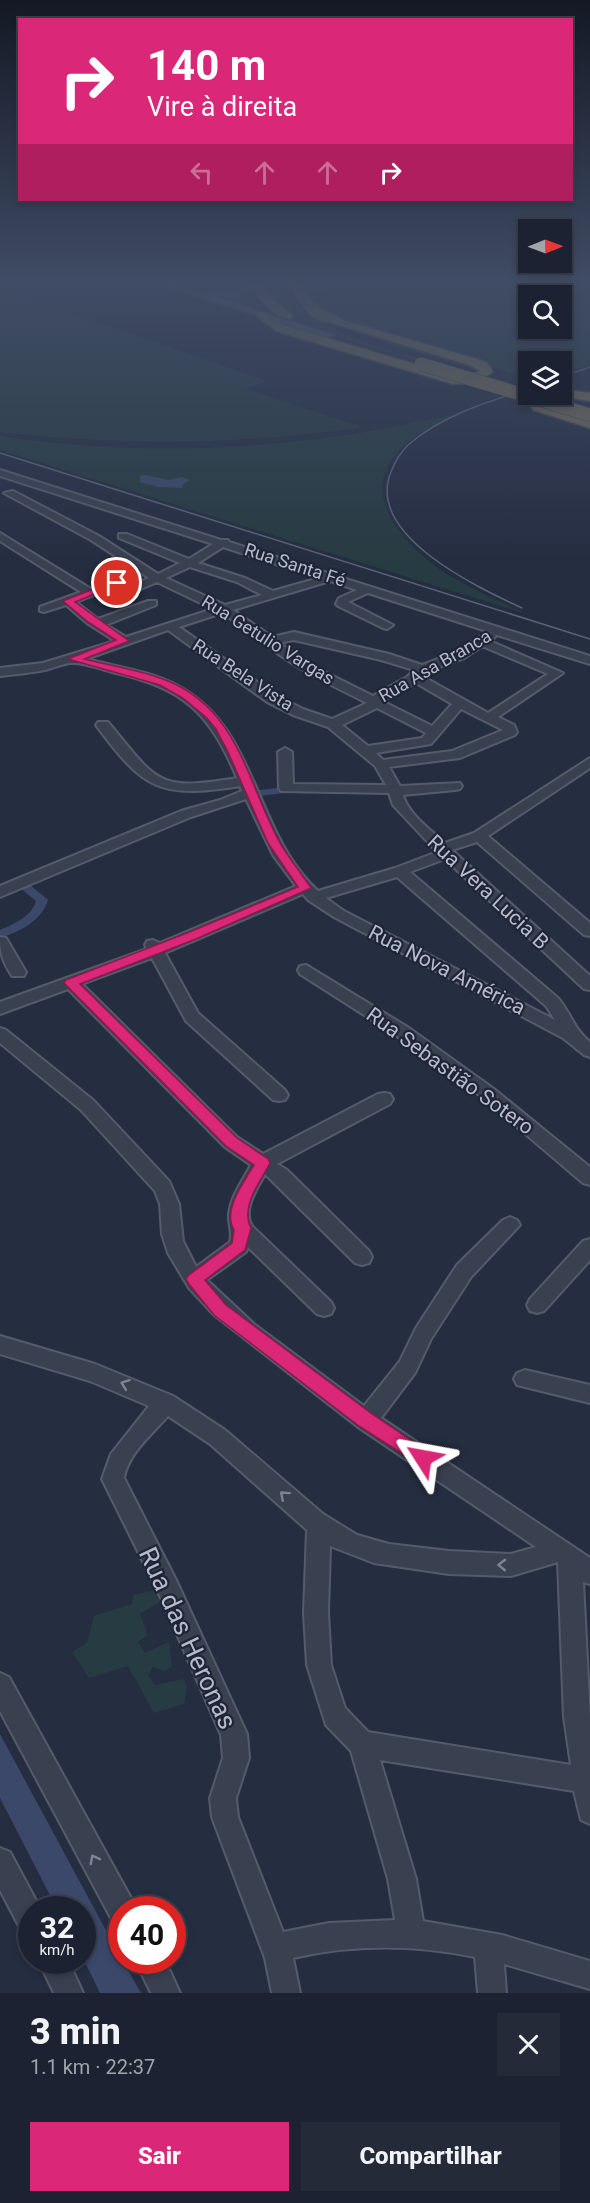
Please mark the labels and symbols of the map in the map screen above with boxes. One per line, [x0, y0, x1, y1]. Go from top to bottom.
north arrow [518, 219, 572, 273]
street label: Rua Santa Fé [242, 538, 348, 591]
pin [91, 557, 142, 608]
street label: Rua Getulio Vargas [198, 590, 338, 689]
street label: Rua Asa Branca [375, 625, 495, 706]
street label: Rua Bela Vista [189, 634, 297, 715]
street label: Rua Vera Lucia B [422, 830, 554, 954]
street label: Rua Nova América [365, 920, 529, 1020]
street label: Rua Sebastião Sotero [362, 1002, 538, 1140]
one-way arrow [120, 1379, 131, 1392]
position arrow [391, 1426, 455, 1490]
one-way arrow [280, 1491, 291, 1502]
street label: Rua das Heronas [133, 1542, 243, 1734]
one-way arrow [498, 1559, 507, 1571]
one-way arrow [90, 1854, 101, 1865]
speed limit sign: 40 [108, 1896, 186, 1974]

